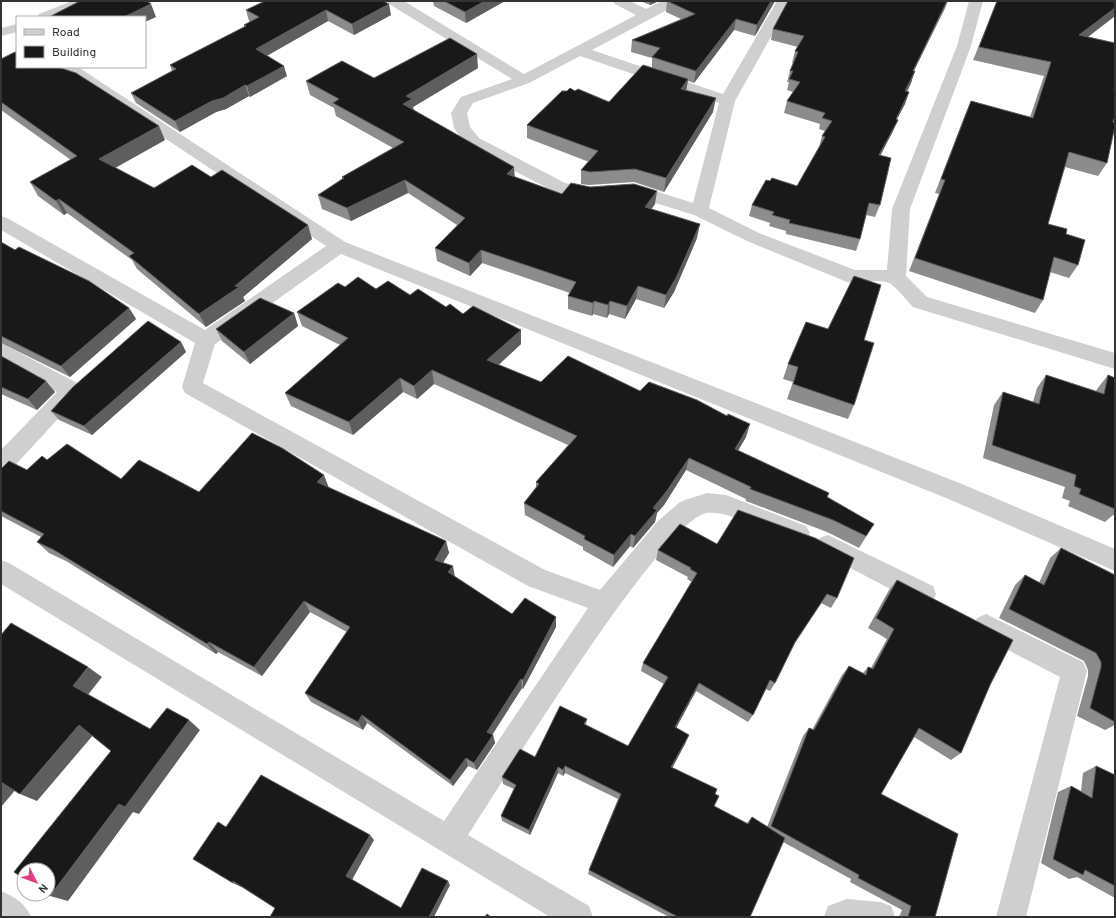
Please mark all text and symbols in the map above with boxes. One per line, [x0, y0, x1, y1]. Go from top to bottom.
legend [16, 16, 146, 68]
text: Road [52, 25, 80, 41]
text: Building [52, 45, 96, 61]
north arrow [16, 862, 56, 902]
text: N [35, 880, 51, 896]

